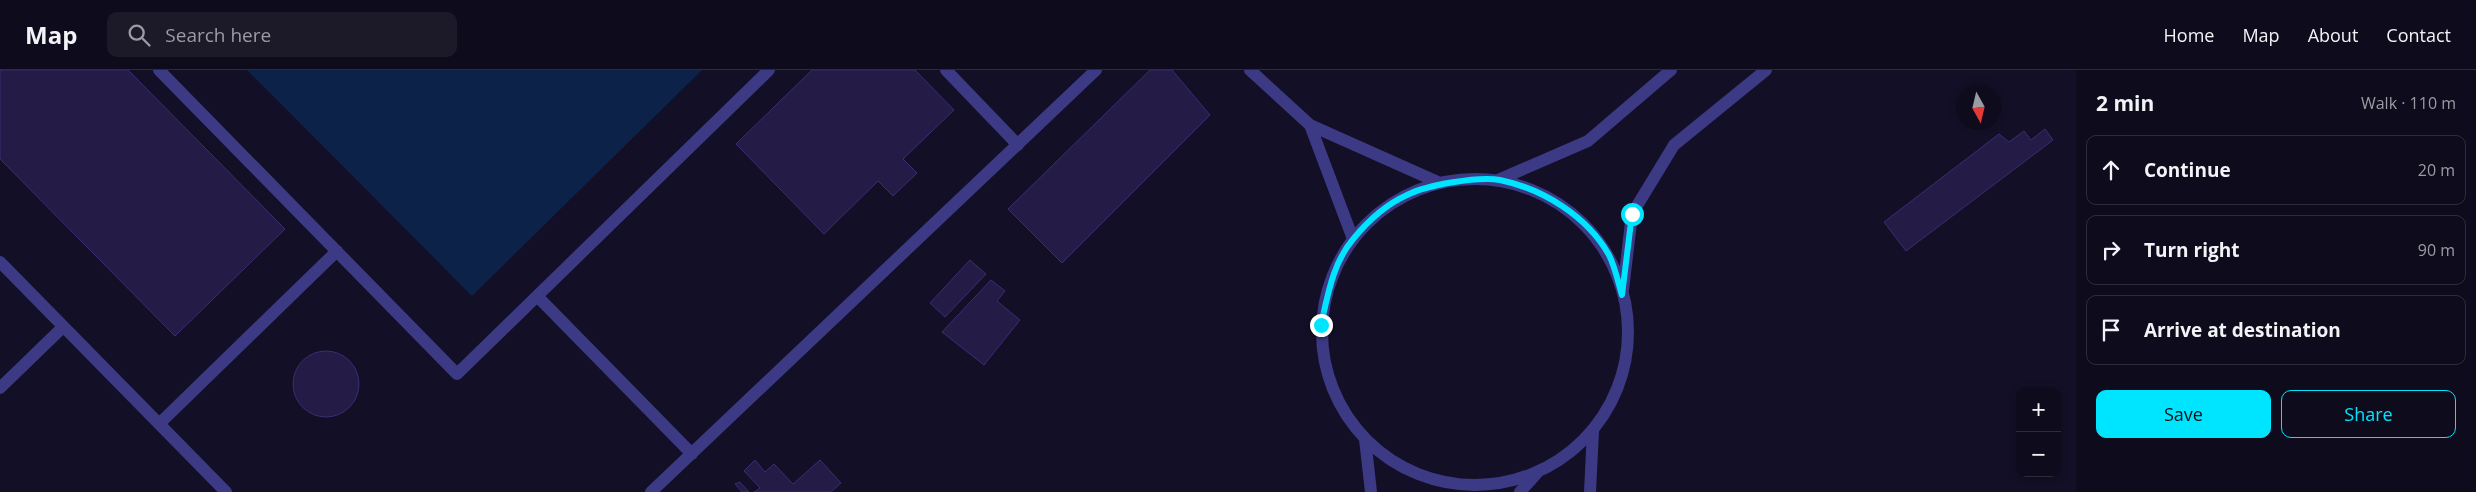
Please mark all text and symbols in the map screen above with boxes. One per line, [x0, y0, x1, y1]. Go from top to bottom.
search box [107, 12, 457, 57]
text: Map [25, 18, 77, 51]
icon: search [125, 21, 153, 49]
text: Search here [165, 22, 271, 48]
text: Home [2164, 23, 2214, 47]
text: Map [2242, 23, 2280, 47]
text: About [2308, 23, 2358, 47]
text: Contact [2386, 23, 2451, 47]
north arrow [1956, 85, 2001, 130]
text: 2 min [2096, 89, 2154, 117]
text: Walk · 110 m [2361, 92, 2456, 114]
icon: ahead [2097, 156, 2125, 184]
text: Continue [2144, 157, 2231, 183]
text: 20 m [2418, 159, 2455, 181]
route start [1621, 203, 1644, 226]
icon: right [2097, 236, 2125, 264]
text: Turn right [2144, 237, 2239, 263]
text: 90 m [2418, 239, 2455, 261]
route end [1310, 314, 1333, 337]
icon: arrive [2097, 316, 2125, 344]
text: Arrive at destination [2144, 317, 2341, 343]
map controls [2016, 387, 2061, 477]
button: + [2016, 387, 2061, 432]
button: Save [2096, 390, 2271, 438]
button: Share [2281, 390, 2456, 438]
button: − [2016, 432, 2061, 477]

